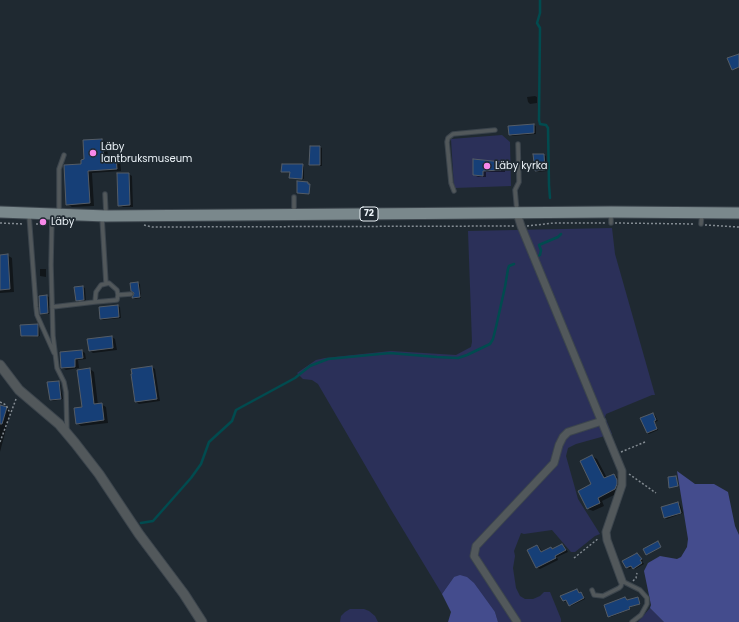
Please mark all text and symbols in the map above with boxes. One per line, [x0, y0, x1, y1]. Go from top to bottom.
place label: Läby lantbruksmuseum [101, 141, 192, 164]
marker: Läby lantbruksmuseum [88, 148, 98, 158]
place label: Läby kyrka [495, 160, 548, 172]
marker: Läby kyrka [482, 161, 492, 171]
road number: 72 [360, 207, 378, 221]
place label: Läby [51, 216, 74, 228]
marker: Läby [38, 217, 48, 227]

